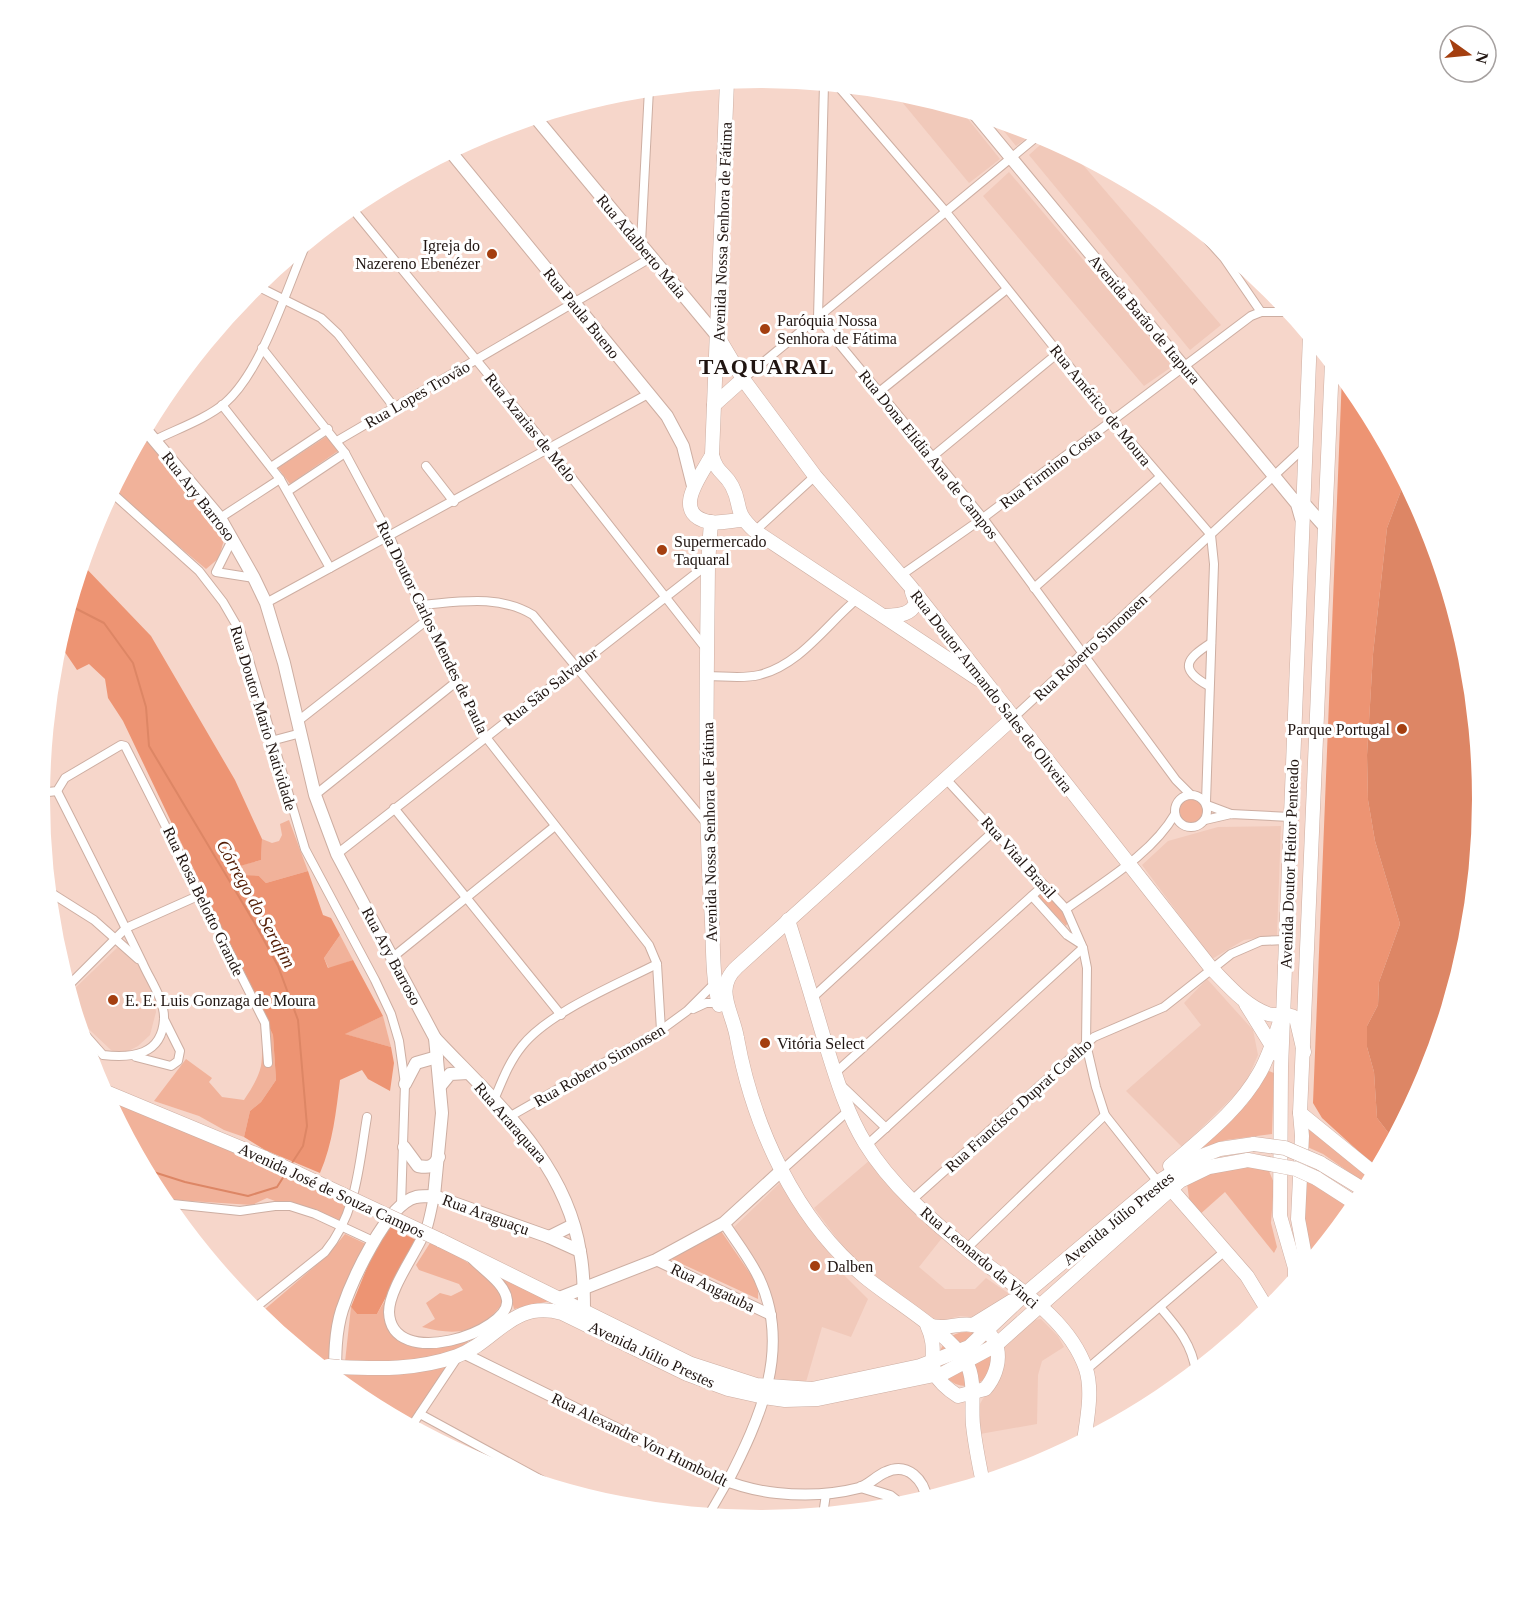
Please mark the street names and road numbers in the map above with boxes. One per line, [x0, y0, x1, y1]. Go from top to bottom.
street label: Avenida Nossa Senhora de Fátima [710, 122, 735, 342]
street label: Rua Adalberto Maia [593, 191, 690, 301]
street label: Avenida Barão de Itapura [1085, 251, 1204, 388]
street label: Rua Paula Bueno [540, 265, 623, 362]
street label: Rua Américo de Moura [1047, 341, 1155, 469]
street label: Rua Lopes Trovão [362, 358, 473, 432]
street label: Rua Dona Elidia Ana de Campos [855, 367, 1002, 543]
street label: Rua Azarias de Melo [482, 370, 580, 485]
street label: Rua Firmino Costa [997, 425, 1104, 512]
street label: Rua Ary Barroso [158, 448, 239, 545]
street label: Rua Doutor Carlos Mendes de Paula [374, 518, 492, 736]
street label: Rua Doutor Armando Sales de Oliveira [907, 587, 1076, 796]
street label: Rua Roberto Simonsen [1030, 591, 1150, 704]
street label: Rua Doutor Mario Natividade [227, 624, 300, 813]
street label: Rua São Salvador [500, 644, 601, 728]
street label: Avenida Nossa Senhora de Fátima [699, 722, 720, 942]
street label: Avenida Doutor Heitor Penteado [1277, 759, 1302, 969]
street label: Rua Vital Brasil [978, 813, 1060, 902]
street label: Rua Rosa Belotto Grande [160, 824, 247, 979]
street label: Rua Ary Barroso [358, 904, 425, 1009]
street label: Rua Roberto Simonsen [531, 1021, 668, 1110]
street label: Rua Francisco Duprat Coelho [942, 1035, 1096, 1176]
street label: Rua Araraquara [470, 1079, 550, 1167]
street label: Avenida José de Souza Campos [236, 1140, 427, 1242]
street label: Avenida Júlio Prestes [1060, 1169, 1177, 1268]
street label: Rua Araguaçu [440, 1191, 532, 1239]
street label: Rua Leonardo da Vinci [917, 1203, 1042, 1312]
street label: Rua Angatuba [668, 1260, 757, 1316]
street label: Avenida Júlio Prestes [586, 1318, 718, 1391]
street label: Rua Alexandre Von Humboldt [549, 1389, 731, 1490]

